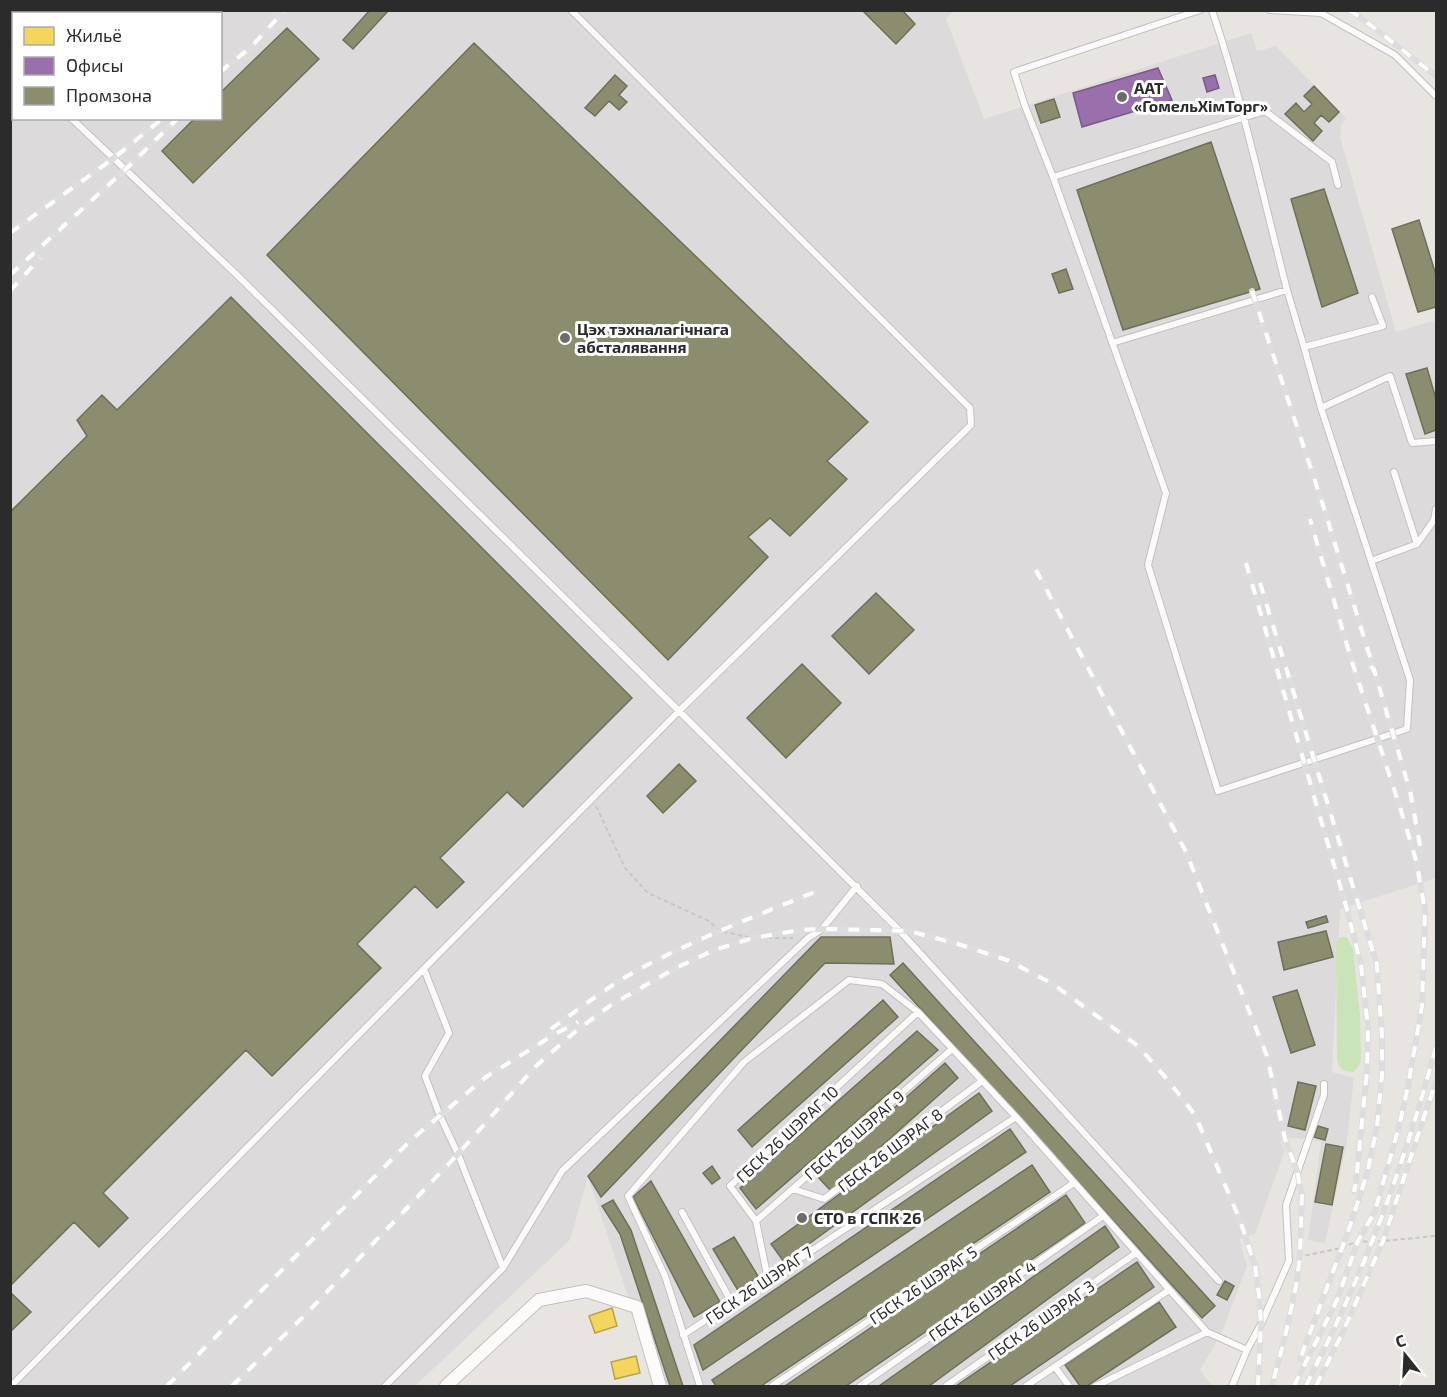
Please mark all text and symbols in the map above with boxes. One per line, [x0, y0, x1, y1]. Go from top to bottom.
legend [12, 12, 222, 120]
text: Жильё [66, 24, 122, 46]
text: Офисы [66, 54, 123, 76]
place label: ААТ «ГомельХімТорг» [1134, 78, 1268, 115]
text: Промзона [66, 84, 152, 106]
marker: ААТ «ГомельХімТорг» [1115, 90, 1129, 104]
place label: Цэх тэхналагічнага абсталявання [577, 319, 729, 356]
marker: Цэх тэхналагічнага абсталявання [558, 331, 572, 345]
street label: ГБСК 26 ШЭРАГ 10 [731, 1081, 842, 1186]
street label: ГБСК 26 ШЭРАГ 9 [800, 1086, 908, 1183]
street label: ГБСК 26 ШЭРАГ 8 [833, 1104, 946, 1195]
place label: СТО в ГСПК 26 [814, 1208, 921, 1227]
marker: СТО в ГСПК 26 [795, 1211, 809, 1225]
street label: ГБСК 26 ШЭРАГ 7 [701, 1242, 816, 1328]
street label: ГБСК 26 ШЭРАГ 5 [865, 1242, 980, 1328]
street label: ГБСК 26 ШЭРАГ 4 [924, 1256, 1039, 1345]
street label: ГБСК 26 ШЭРАГ 3 [984, 1276, 1098, 1364]
north arrow [1375, 1325, 1435, 1385]
text: С [1393, 1330, 1408, 1351]

